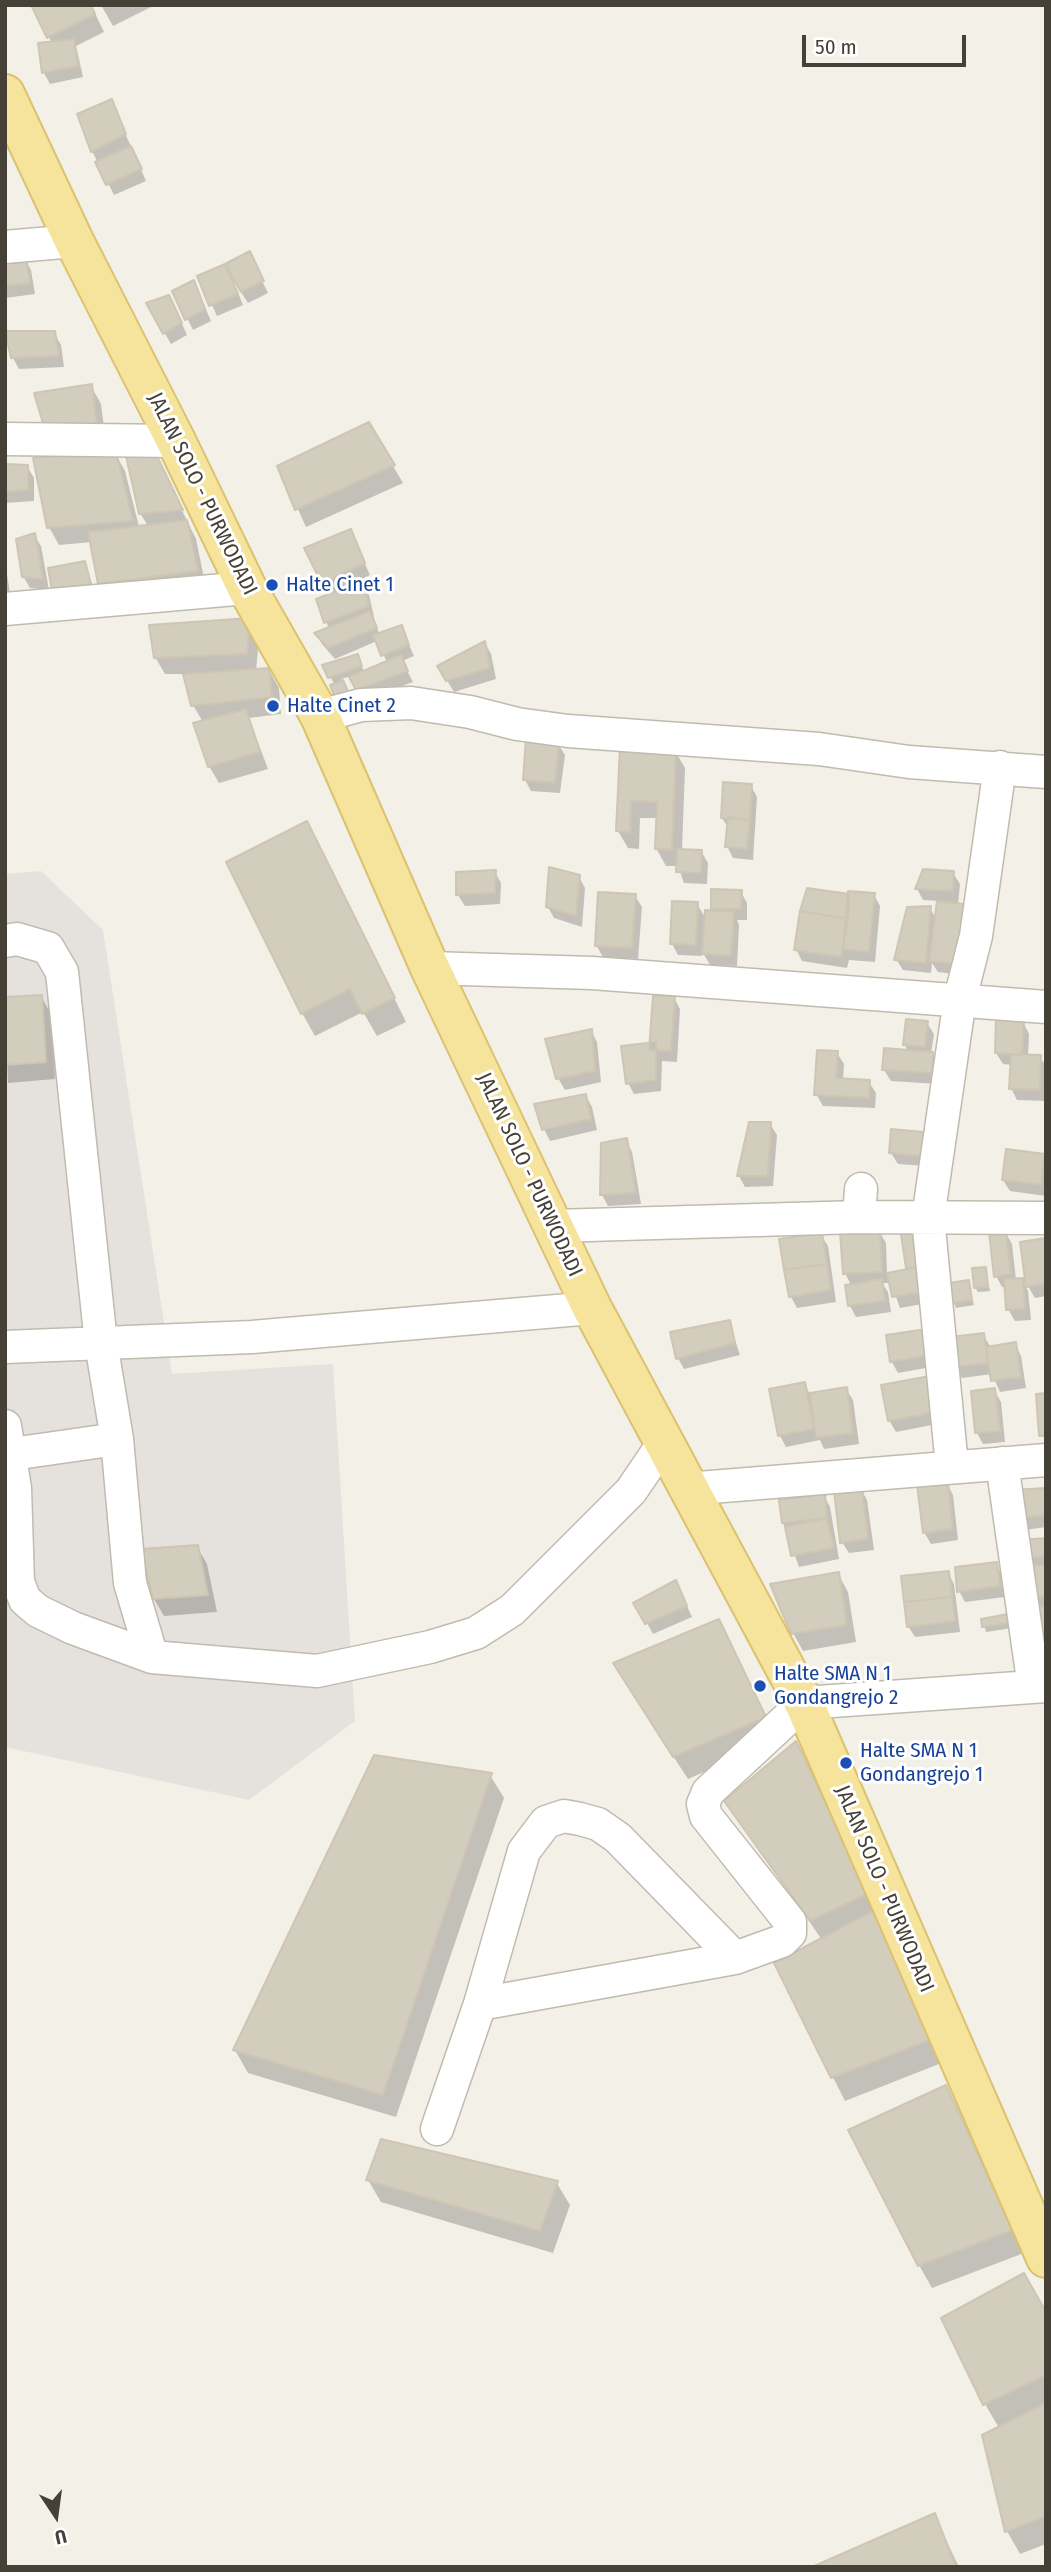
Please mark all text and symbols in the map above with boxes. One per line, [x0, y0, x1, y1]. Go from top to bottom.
scale bar [806, 21, 970, 65]
text: 50 m [815, 34, 857, 60]
street label: JALAN SOLO - PURWODADI [142, 389, 262, 599]
place label: Halte Cinet 1 [286, 572, 394, 598]
marker: Halte Cinet 1 [264, 577, 280, 593]
place label: Halte Cinet 2 [287, 693, 396, 719]
marker: Halte Cinet 2 [265, 698, 281, 714]
street label: JALAN SOLO - PURWODADI [471, 1069, 587, 1281]
place label: Halte SMA N 1 Gondangrejo 2 [774, 1661, 898, 1711]
marker: Halte SMA N 1 Gondangrejo 2 [752, 1678, 768, 1694]
place label: Halte SMA N 1 Gondangrejo 1 [860, 1738, 983, 1788]
marker: Halte SMA N 1 Gondangrejo 1 [838, 1755, 854, 1771]
street label: JALAN SOLO - PURWODADI [829, 1782, 939, 1996]
north arrow [21, 2481, 91, 2551]
text: U [53, 2524, 69, 2549]

